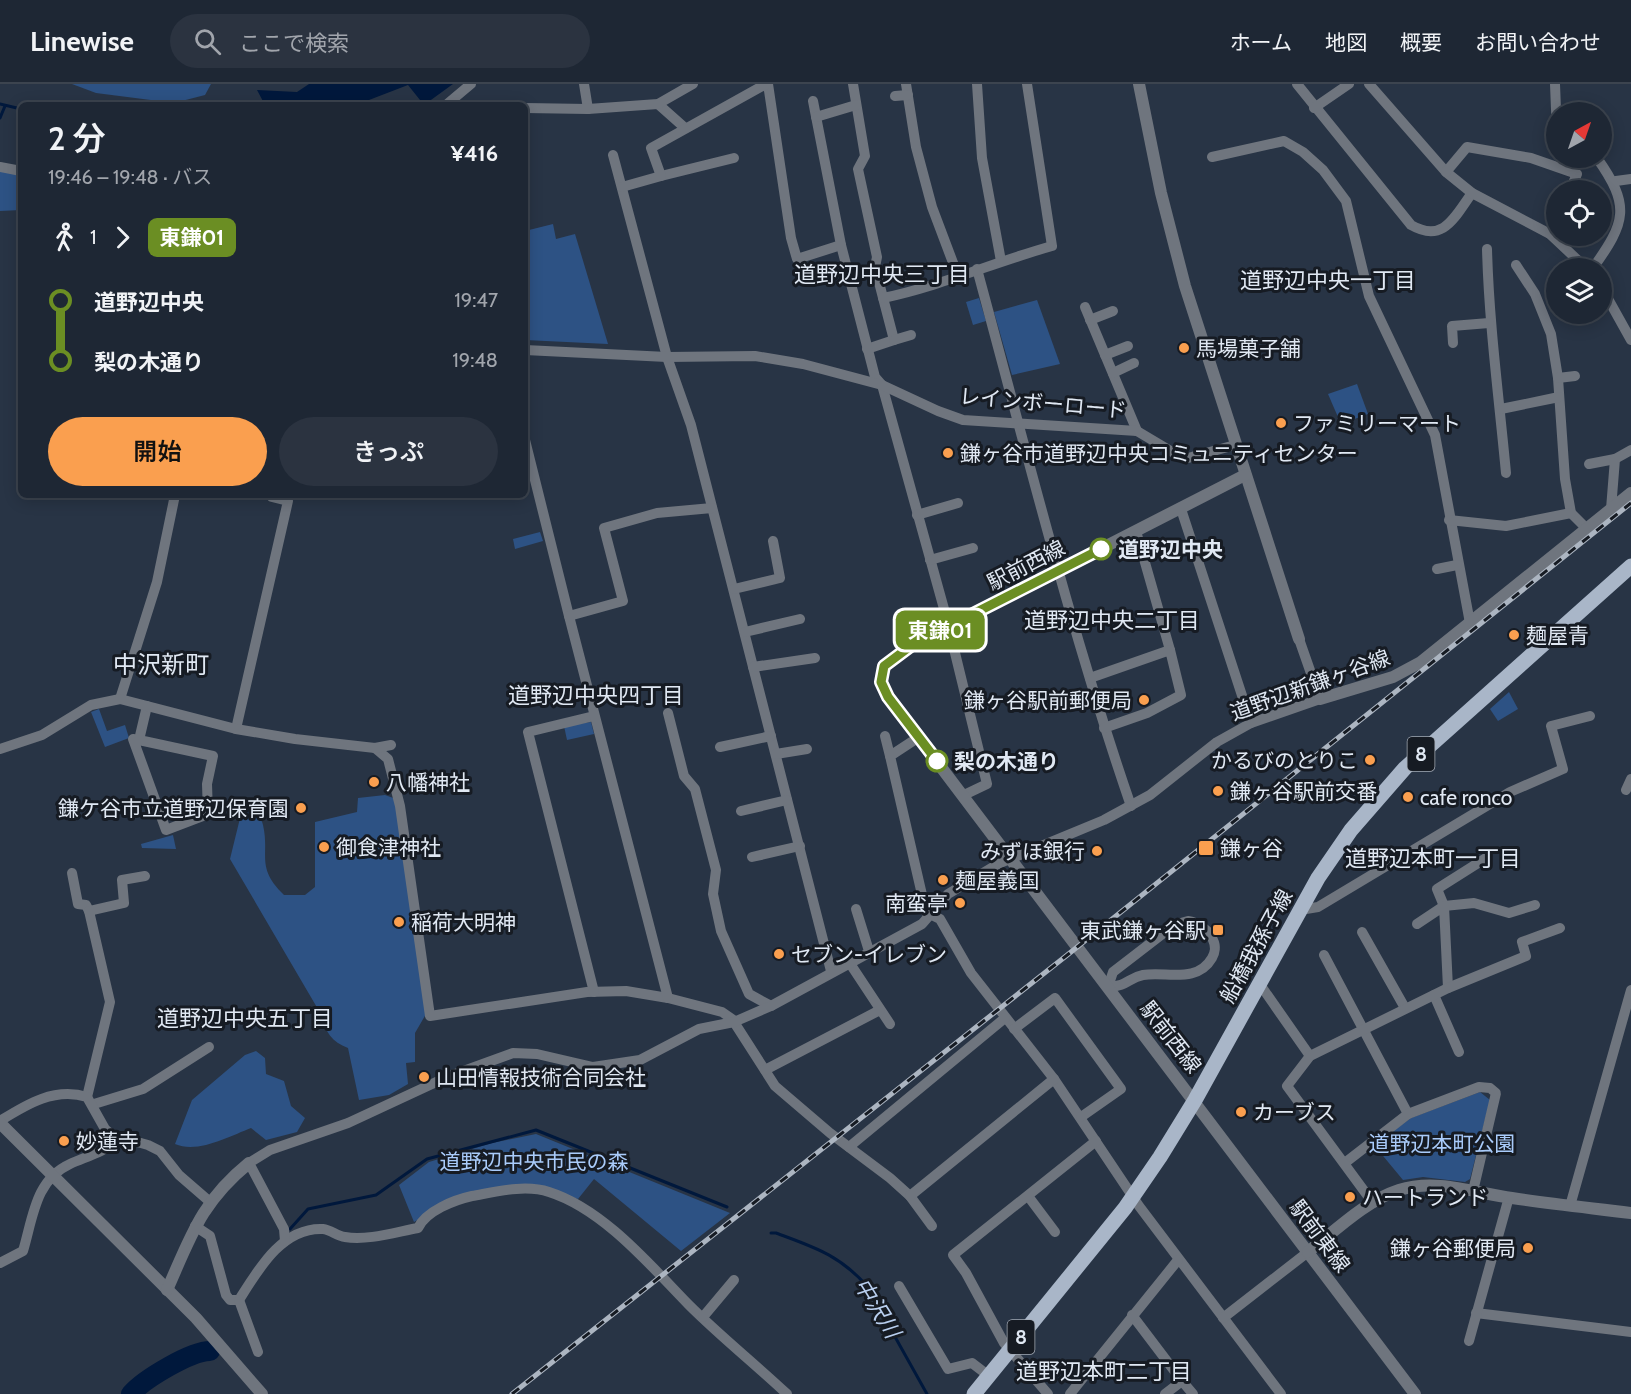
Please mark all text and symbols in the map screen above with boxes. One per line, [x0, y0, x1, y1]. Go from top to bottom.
search box [170, 14, 590, 68]
text: Linewise [30, 24, 134, 58]
icon: search [191, 25, 224, 58]
text: ここで検索 [239, 30, 349, 57]
text: ホーム [1230, 30, 1292, 55]
text: 地図 [1325, 30, 1367, 55]
text: 概要 [1400, 30, 1442, 55]
text: お問い合わせ [1475, 30, 1601, 55]
north arrow [1546, 102, 1612, 168]
map controls [1546, 102, 1612, 324]
text: 2 分 [48, 118, 106, 158]
text: ¥416 [451, 140, 498, 167]
text: 19:46 – 19:48 · バス [48, 165, 212, 189]
button: locate [1546, 180, 1612, 246]
icon: walk [48, 221, 81, 254]
icon: forward [106, 221, 139, 254]
text: 1 [90, 225, 97, 249]
text: 東鎌01 [160, 225, 224, 250]
button: layers [1546, 258, 1612, 324]
district label: 道野辺中央三丁目 [794, 261, 970, 288]
district label: 道野辺中央一丁目 [1240, 267, 1416, 294]
text: 19:47 [454, 288, 498, 312]
text: 道野辺中央 [94, 289, 204, 316]
place label: 馬場菓子舗 [1196, 336, 1301, 361]
marker: 馬場菓子舗 [1177, 341, 1191, 355]
text: 19:48 [452, 348, 498, 372]
text: 梨の木通り [94, 349, 204, 376]
street label: レインボーロード [958, 383, 1128, 423]
place label: ファミリーマート [1293, 411, 1461, 436]
marker: ファミリーマート [1274, 416, 1288, 430]
button: 開始 [48, 417, 267, 486]
button: きっぷ [279, 417, 498, 486]
place label: 鎌ヶ谷市道野辺中央コミュニティセンター [960, 441, 1358, 466]
marker: 鎌ヶ谷市道野辺中央コミュニティセンター [941, 446, 955, 460]
street label: 駅前西線 [983, 535, 1069, 595]
place label: 道野辺中央 [1118, 537, 1223, 562]
marker: 道野辺中央 [1090, 538, 1112, 560]
district label: 道野辺中央二丁目 [1024, 607, 1200, 634]
line badge: 東鎌01 [898, 610, 982, 650]
text: 東鎌01 [908, 618, 972, 643]
place label: 麺屋青 [1526, 623, 1589, 648]
marker: 麺屋青 [1507, 628, 1521, 642]
street label: 道野辺新鎌ヶ谷線 [1227, 645, 1393, 725]
district label: 中沢新町 [113, 650, 209, 679]
district label: 道野辺中央四丁目 [508, 682, 684, 709]
place label: 鎌ヶ谷駅前郵便局 [964, 688, 1132, 713]
marker: 鎌ヶ谷駅前郵便局 [1137, 693, 1151, 707]
road number: 8 [1408, 737, 1434, 771]
place label: かるびのとりこ [1211, 748, 1358, 773]
place label: 梨の木通り [954, 749, 1059, 774]
marker: 梨の木通り [926, 750, 948, 772]
marker: かるびのとりこ [1363, 753, 1377, 767]
place label: 八幡神社 [386, 770, 470, 795]
marker: 八幡神社 [367, 775, 381, 789]
place label: 鎌ヶ谷駅前交番 [1230, 779, 1377, 804]
marker: 鎌ヶ谷駅前交番 [1211, 784, 1225, 798]
place label: cafe ronco [1420, 785, 1512, 810]
marker: cafe ronco [1401, 790, 1415, 804]
place label: 鎌ケ谷市立道野辺保育園 [58, 796, 289, 821]
marker: 鎌ケ谷市立道野辺保育園 [294, 801, 308, 815]
place label: 御食津神社 [336, 835, 441, 860]
place label: 鎌ヶ谷 [1220, 836, 1283, 861]
place label: みずほ銀行 [980, 839, 1085, 864]
marker: 鎌ヶ谷 [1197, 839, 1215, 857]
marker: 御食津神社 [317, 840, 331, 854]
marker: みずほ銀行 [1090, 844, 1104, 858]
district label: 道野辺本町一丁目 [1345, 845, 1521, 872]
place label: 麺屋義国 [955, 868, 1039, 893]
marker: 麺屋義国 [936, 873, 950, 887]
street label: 船橋我孫子線 [1215, 885, 1297, 1007]
place label: 南蛮亭 [885, 891, 948, 916]
marker: 南蛮亭 [953, 896, 967, 910]
place label: 稲荷大明神 [411, 910, 516, 935]
marker: 稲荷大明神 [392, 915, 406, 929]
place label: 東武鎌ヶ谷駅 [1080, 918, 1206, 943]
marker: 東武鎌ヶ谷駅 [1211, 923, 1225, 937]
place label: セブン-イレブン [791, 942, 947, 967]
marker: セブン-イレブン [772, 947, 786, 961]
street label: 駅前西線 [1135, 996, 1207, 1078]
district label: 道野辺中央五丁目 [157, 1005, 333, 1032]
place label: 山田情報技術合同会社 [436, 1065, 646, 1090]
marker: 山田情報技術合同会社 [417, 1070, 431, 1084]
place label: カーブス [1253, 1100, 1336, 1125]
marker: カーブス [1234, 1105, 1248, 1119]
place label: 妙蓮寺 [76, 1129, 139, 1154]
park label: 道野辺本町公園 [1369, 1131, 1516, 1156]
marker: 妙蓮寺 [57, 1134, 71, 1148]
park label: 道野辺中央市民の森 [440, 1149, 629, 1174]
place label: ハートランド [1362, 1185, 1488, 1210]
marker: ハートランド [1343, 1190, 1357, 1204]
street label: 駅前東線 [1285, 1195, 1355, 1277]
place label: 鎌ヶ谷郵便局 [1390, 1236, 1516, 1261]
marker: 鎌ヶ谷郵便局 [1521, 1241, 1535, 1255]
water label: 中沢川 [848, 1273, 907, 1345]
road number: 8 [1008, 1320, 1034, 1354]
district label: 道野辺本町二丁目 [1016, 1358, 1192, 1385]

